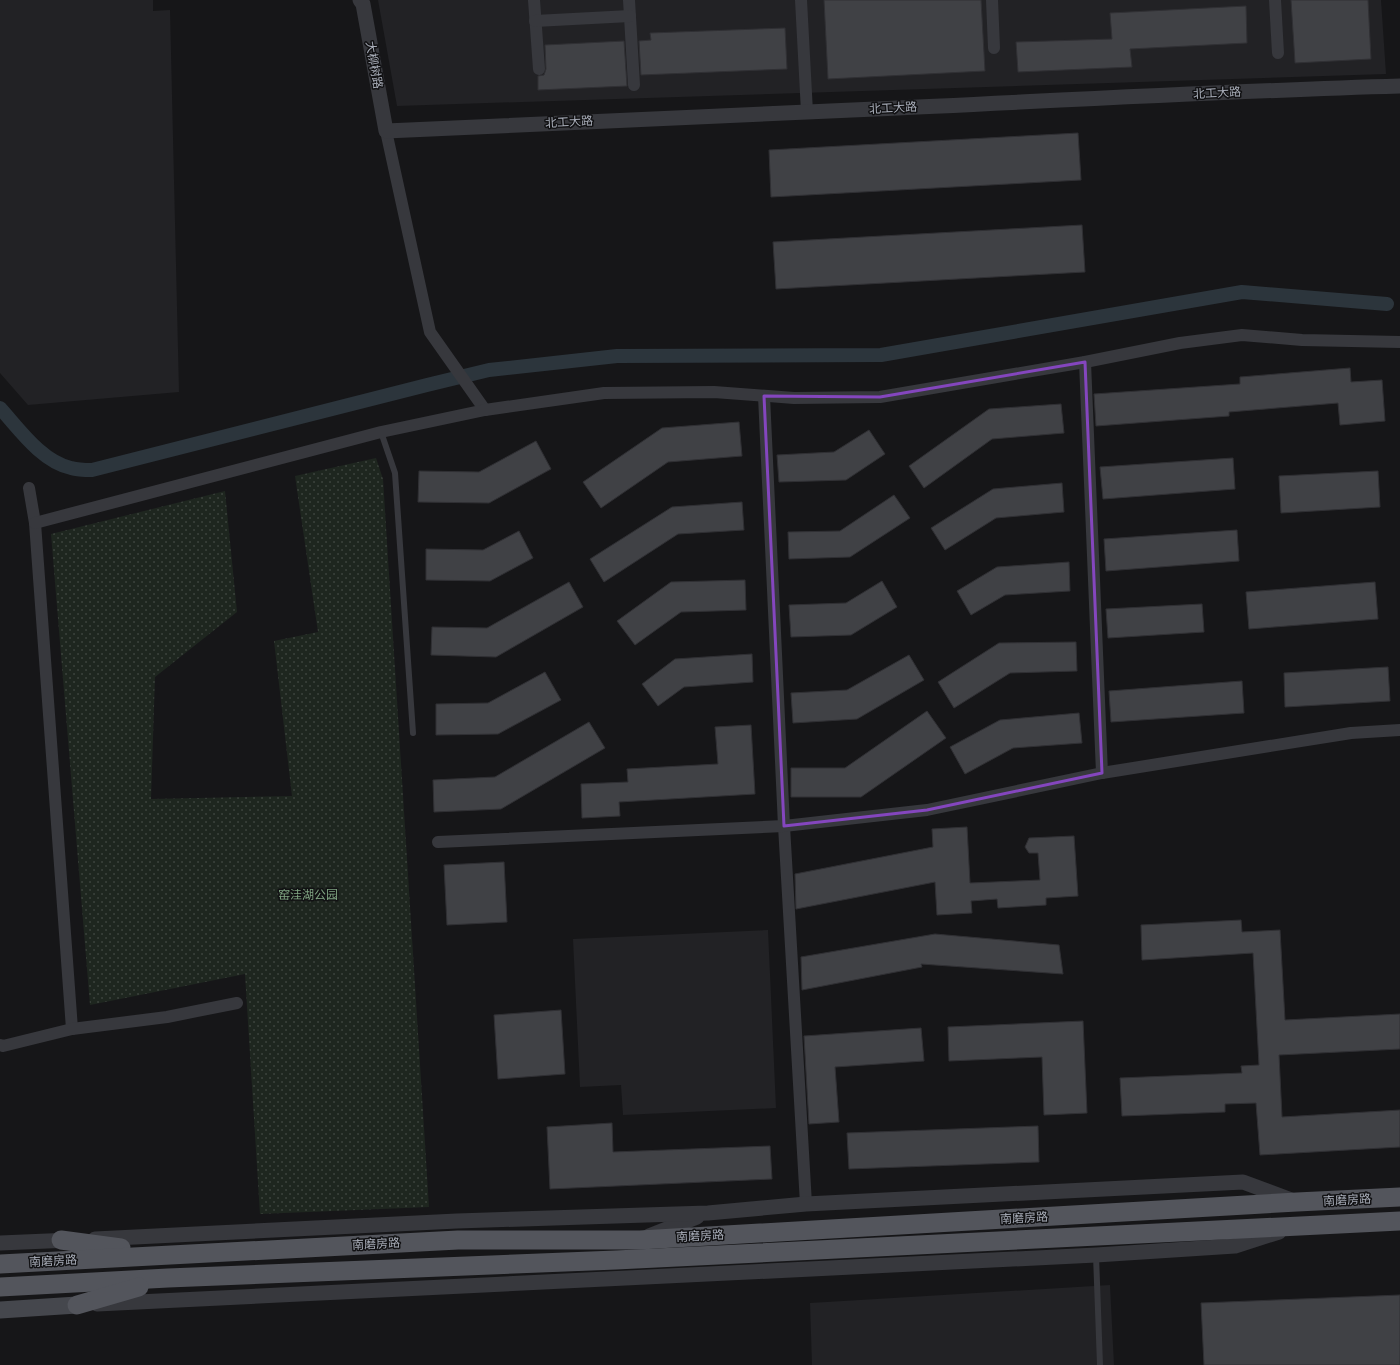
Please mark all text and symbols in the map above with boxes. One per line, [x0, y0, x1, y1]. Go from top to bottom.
street label: 大柳树路 [363, 40, 385, 90]
street label: 北工大路 [1193, 85, 1241, 101]
street label: 北工大路 [869, 100, 917, 116]
street label: 北工大路 [545, 114, 593, 130]
park label: 窑洼湖公园 [278, 888, 338, 902]
street label: 南磨房路 [1323, 1192, 1371, 1208]
street label: 南磨房路 [1000, 1210, 1048, 1226]
street label: 南磨房路 [676, 1228, 724, 1244]
street label: 南磨房路 [352, 1236, 400, 1252]
street label: 南磨房路 [29, 1253, 77, 1269]

